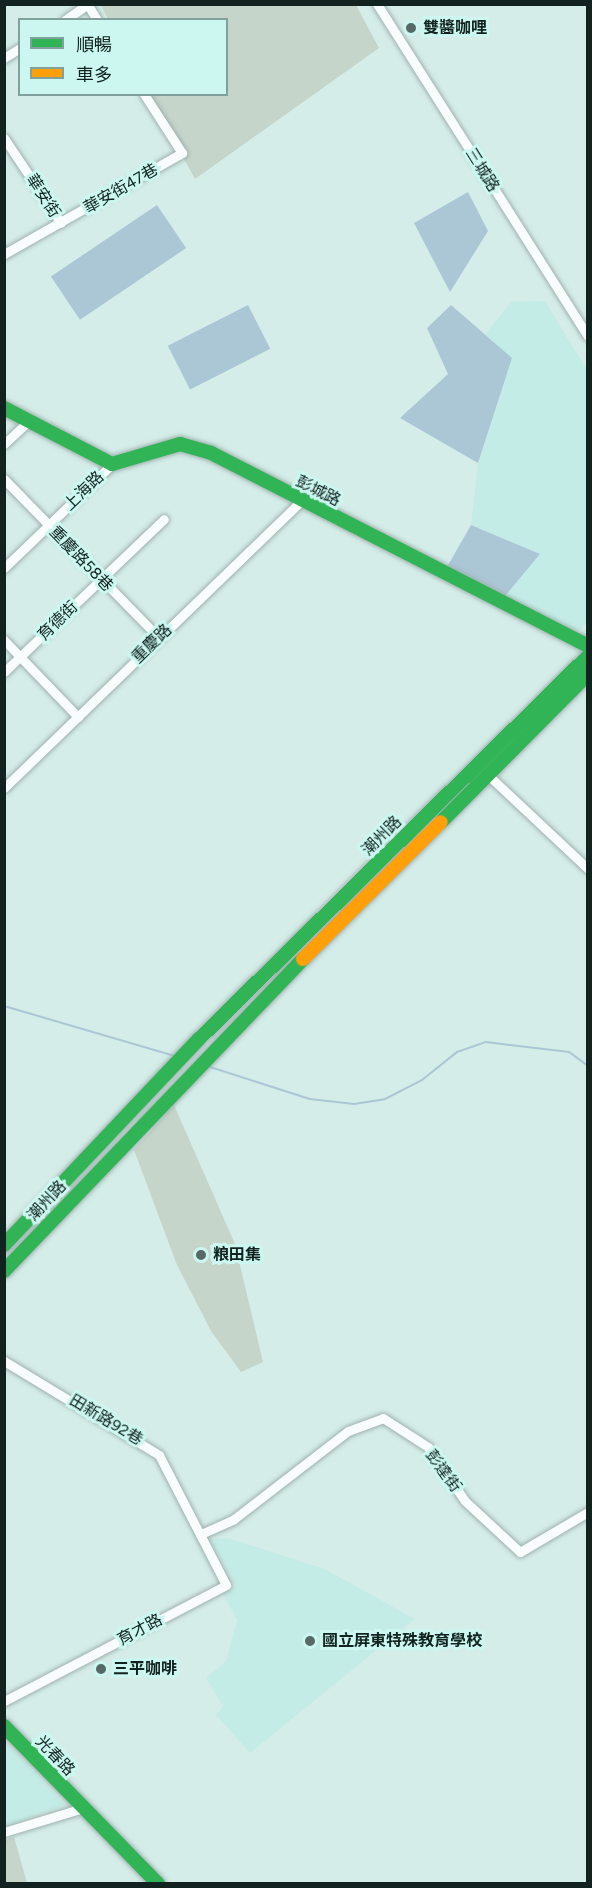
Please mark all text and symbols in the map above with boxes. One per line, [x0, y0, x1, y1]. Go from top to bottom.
legend [18, 18, 228, 96]
place label: 雙醬咖哩 [423, 18, 487, 38]
marker: 雙醬咖哩 [404, 21, 418, 35]
text: 順暢 [76, 34, 112, 56]
text: 車多 [76, 64, 112, 86]
street label: 三城路 [461, 145, 503, 195]
street label: 華安街47巷 [80, 160, 162, 218]
street label: 華安街 [22, 171, 64, 221]
street label: 上海路 [60, 467, 108, 515]
street label: 彭城路 [292, 472, 344, 510]
street label: 重慶路58巷 [45, 522, 117, 596]
street label: 育德街 [34, 597, 82, 645]
street label: 重慶路 [128, 620, 176, 668]
street label: 潮州路 [358, 812, 406, 860]
street label: 潮州路 [24, 1177, 70, 1225]
place label: 粮田集 [213, 1245, 261, 1265]
marker: 粮田集 [194, 1248, 208, 1262]
street label: 田新路92巷 [66, 1391, 146, 1449]
street label: 彭達街 [421, 1446, 465, 1496]
street label: 育才路 [114, 1610, 166, 1650]
place label: 國立屏東特殊教育學校 [322, 1631, 482, 1651]
marker: 國立屏東特殊教育學校 [303, 1634, 317, 1648]
place label: 三平咖啡 [113, 1659, 177, 1679]
marker: 三平咖啡 [94, 1662, 108, 1676]
street label: 光春路 [31, 1732, 79, 1780]

